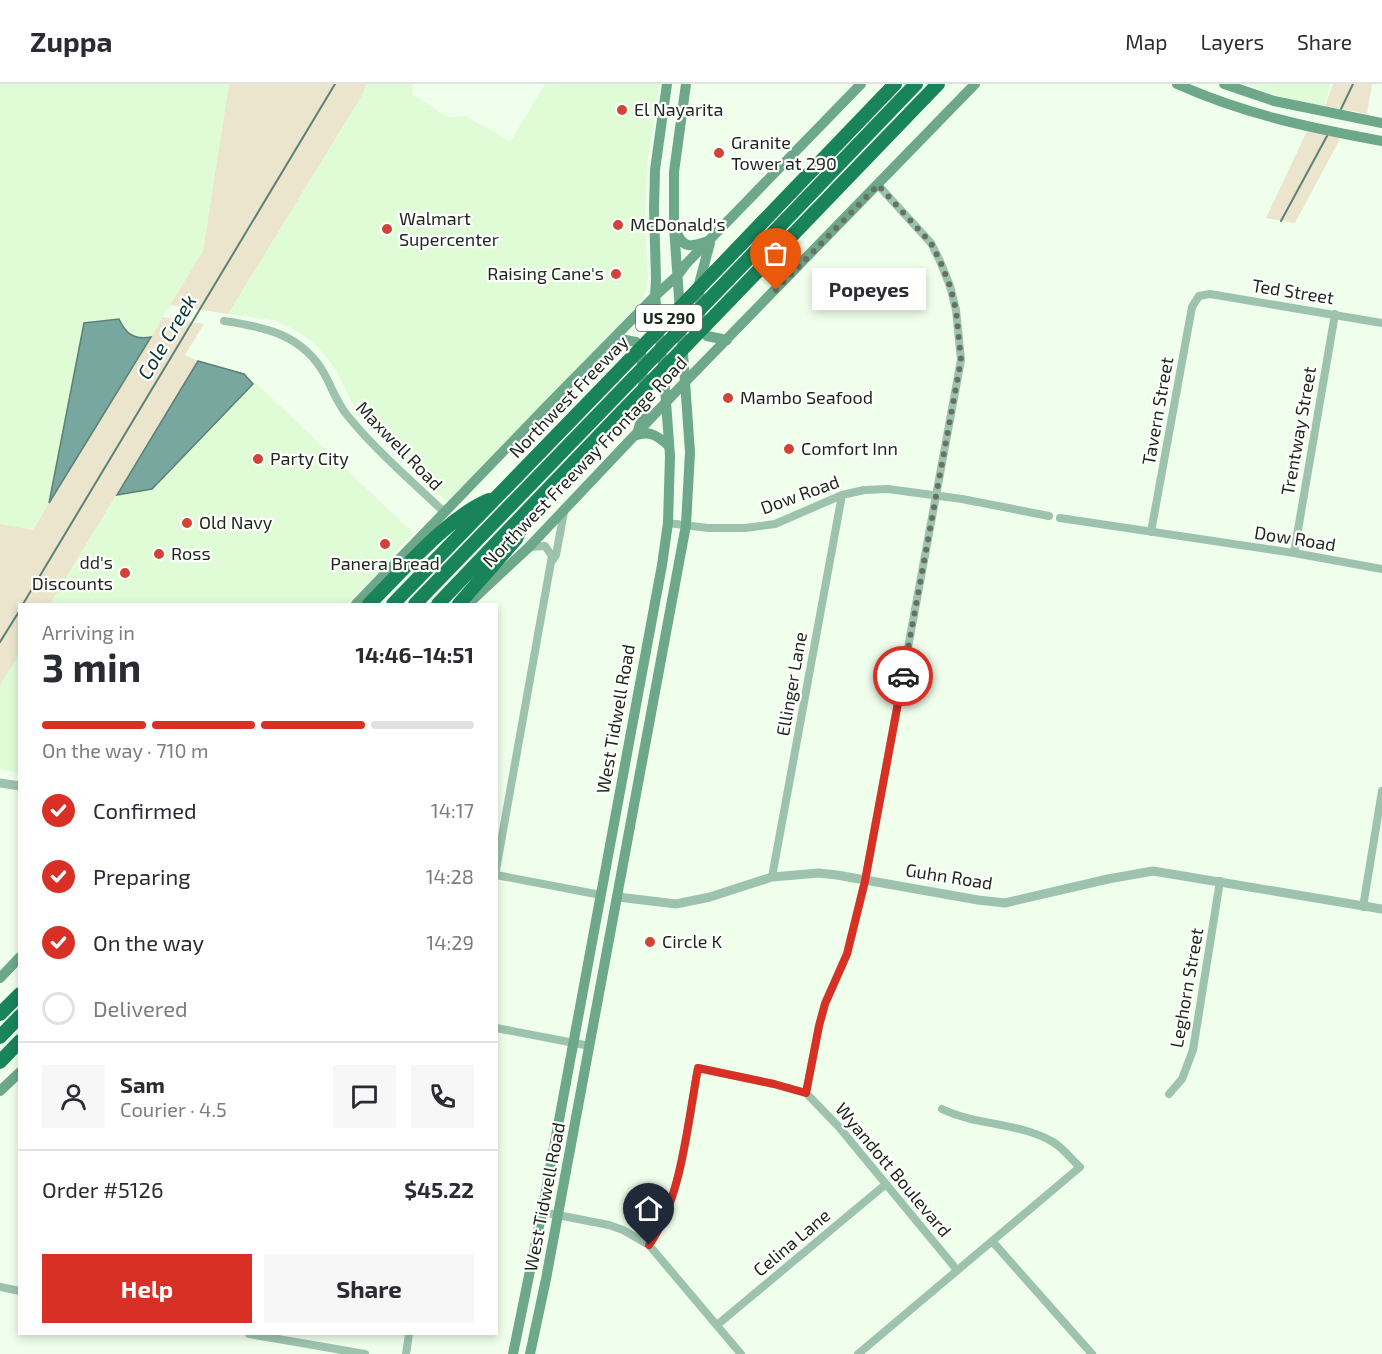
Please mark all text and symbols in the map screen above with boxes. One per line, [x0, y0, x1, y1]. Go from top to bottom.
text: Zuppa [30, 24, 113, 58]
text: Map [1125, 29, 1167, 54]
text: Layers [1200, 29, 1264, 54]
text: Share [1297, 29, 1352, 54]
place label: El Nayarita [634, 98, 723, 120]
marker: El Nayarita [615, 103, 629, 117]
place label: Granite Tower at 290 [731, 131, 837, 174]
marker: Granite Tower at 290 [712, 146, 726, 160]
place label: Walmart Supercenter [399, 207, 499, 250]
place label: McDonald's [630, 213, 726, 235]
marker: McDonald's [611, 218, 625, 232]
marker: Walmart Supercenter [380, 222, 394, 236]
pin [750, 228, 801, 290]
icon: bag [759, 237, 792, 270]
place label: Raising Cane's [487, 262, 604, 284]
marker: Raising Cane's [609, 267, 623, 281]
callout: Popeyes [812, 269, 926, 311]
street label: Ted Street [1251, 274, 1336, 308]
text: Popeyes [829, 277, 909, 301]
water label: Cole Creek [132, 290, 201, 383]
road number: US 290 [636, 305, 702, 331]
street label: Northwest Freeway [504, 330, 633, 462]
street label: Northwest Freeway Frontage Road [478, 351, 691, 571]
street label: Tavern Street [1137, 355, 1177, 467]
street label: Trentway Street [1276, 364, 1320, 497]
place label: Mambo Seafood [740, 386, 873, 408]
marker: Mambo Seafood [721, 391, 735, 405]
street label: Maxwell Road [352, 396, 448, 494]
place label: Comfort Inn [801, 437, 898, 459]
marker: Comfort Inn [782, 442, 796, 456]
place label: Party City [270, 447, 349, 469]
marker: Party City [251, 452, 265, 466]
street label: Dow Road [757, 470, 842, 518]
place label: Old Navy [199, 511, 273, 533]
marker: Old Navy [180, 516, 194, 530]
street label: Dow Road [1253, 521, 1337, 555]
marker: Panera Bread [378, 537, 392, 551]
place label: Ross [171, 542, 211, 564]
marker: Ross [152, 547, 166, 561]
place label: dd's Discounts [32, 551, 113, 594]
place label: Panera Bread [330, 552, 440, 574]
marker: dd's Discounts [118, 566, 132, 580]
text: Arriving in [42, 620, 135, 644]
street label: Ellinger Lane [771, 630, 811, 738]
text: 14:46–14:51 [355, 641, 474, 667]
street label: West Tidwell Road [591, 642, 639, 795]
text: 3 min [42, 643, 141, 690]
courier [873, 646, 933, 706]
icon: car [887, 660, 920, 693]
text: On the way · 710 m [42, 738, 209, 762]
icon: check [42, 794, 75, 827]
text: Confirmed [93, 797, 197, 823]
text: 14:17 [431, 798, 474, 822]
street label: Guhn Road [904, 858, 994, 894]
icon: check [42, 860, 75, 893]
text: Preparing [93, 863, 191, 889]
text: 14:28 [426, 864, 474, 888]
icon: check [42, 926, 75, 959]
street label: Leghorn Street [1165, 926, 1207, 1049]
text: On the way [93, 929, 204, 955]
text: 14:29 [426, 930, 474, 954]
place label: Circle K [662, 930, 723, 952]
marker: Circle K [643, 935, 657, 949]
text: Delivered [93, 995, 188, 1021]
button: person [42, 1065, 105, 1128]
button: chat [333, 1065, 396, 1128]
button: phone [411, 1065, 474, 1128]
text: Sam [120, 1071, 165, 1097]
text: Courier · 4.5 [120, 1097, 227, 1121]
street label: Wyandott Boulevard [831, 1098, 956, 1241]
street label: West Tidwell Road [519, 1120, 569, 1273]
text: Order #5126 [42, 1176, 164, 1202]
text: $45.22 [404, 1176, 474, 1202]
pin [623, 1183, 674, 1245]
icon: home [632, 1192, 665, 1225]
street label: Celina Lane [749, 1204, 834, 1281]
button: Help [42, 1254, 252, 1323]
button: Share [264, 1254, 474, 1323]

